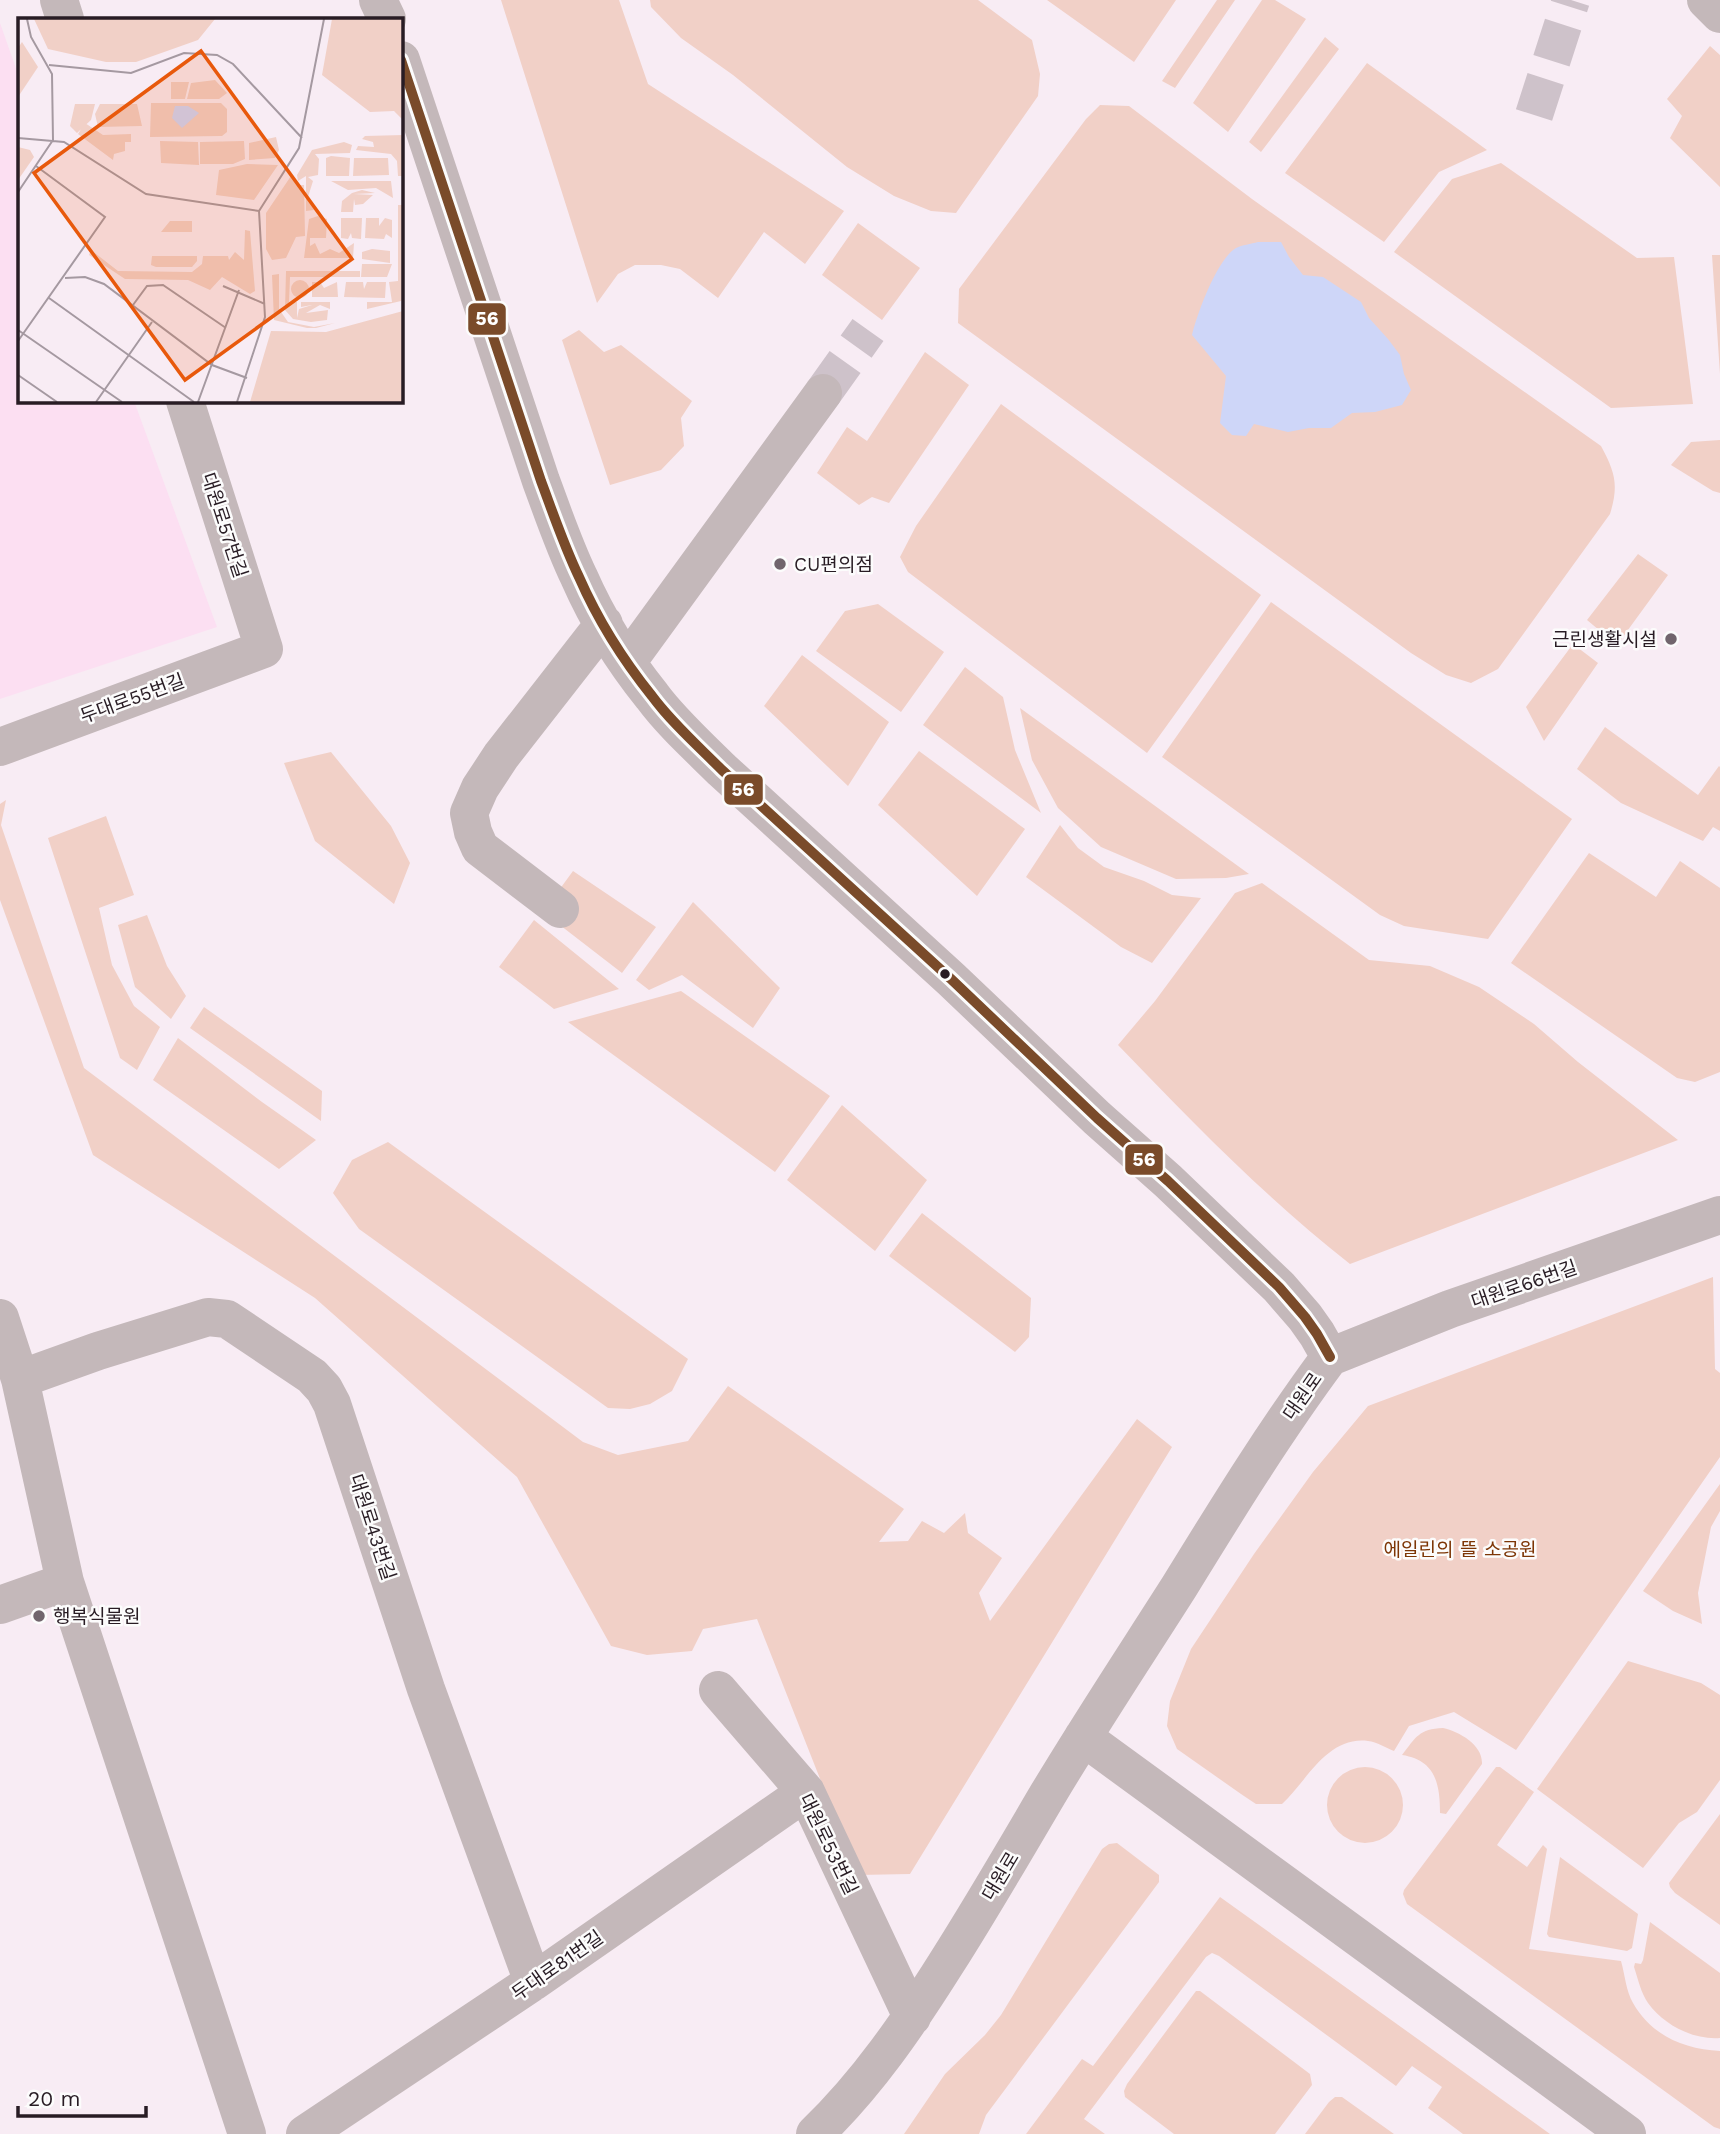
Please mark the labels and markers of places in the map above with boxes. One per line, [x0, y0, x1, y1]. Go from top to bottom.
place label: CU편의점 [794, 553, 873, 576]
marker: CU편의점 [772, 556, 788, 572]
place label: 근린생활시설 [1552, 628, 1657, 651]
marker: 근린생활시설 [1663, 631, 1679, 647]
unlabelled marker [938, 967, 952, 981]
place label: 행복식물원 [53, 1605, 140, 1628]
marker: 행복식물원 [31, 1608, 47, 1624]

